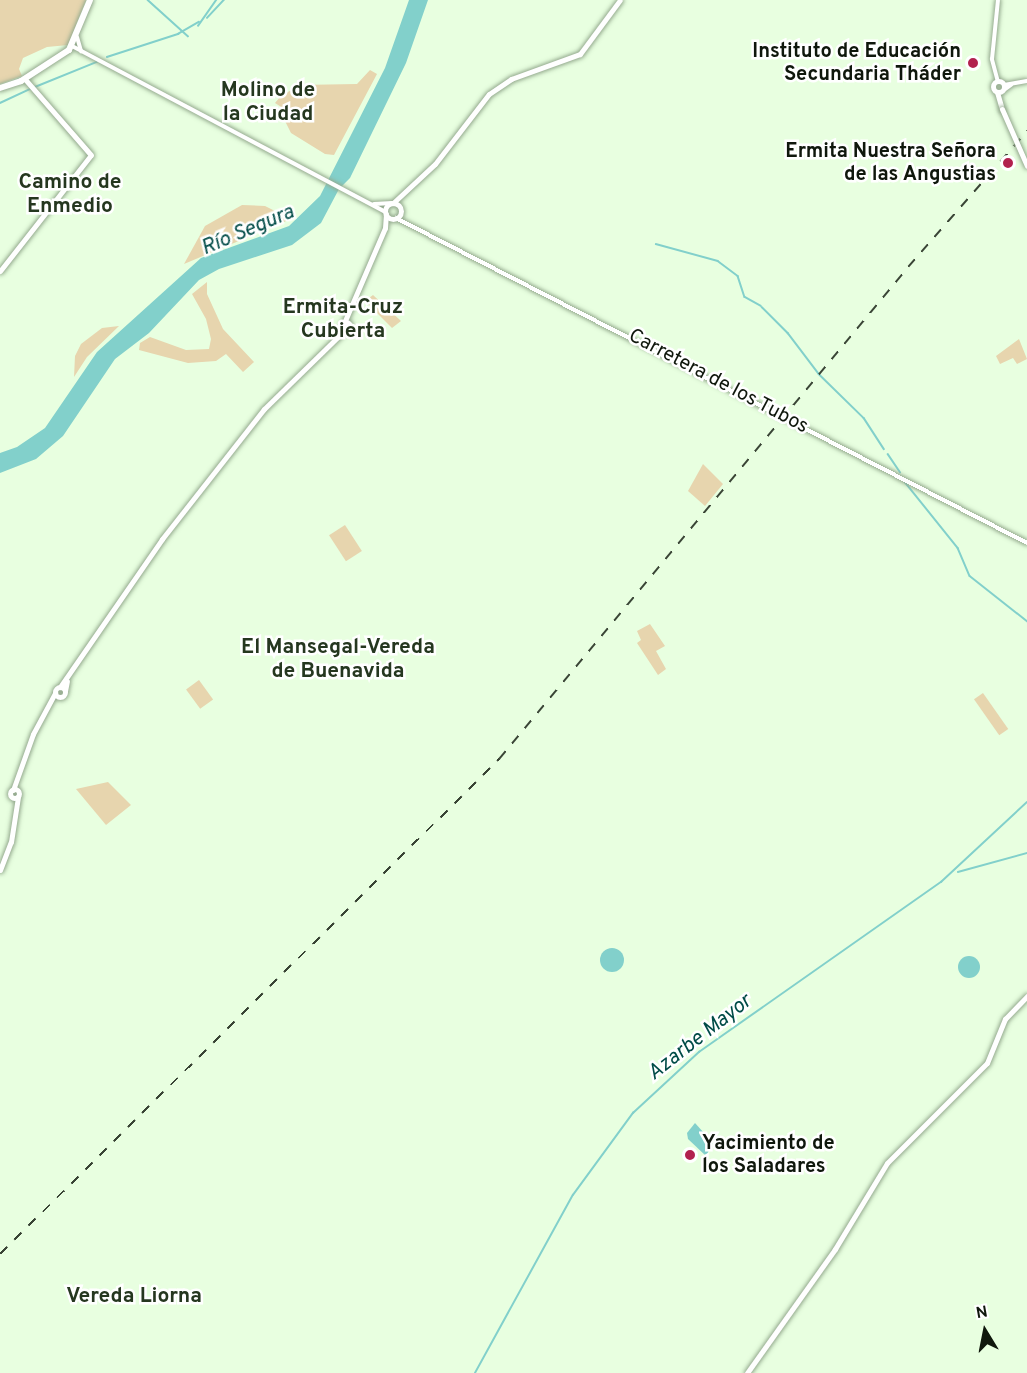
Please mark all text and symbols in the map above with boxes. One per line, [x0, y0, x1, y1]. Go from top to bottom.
place label: Instituto de Educación Secundaria Tháder [752, 40, 961, 87]
marker: Instituto de Educación Secundaria Tháder [966, 56, 980, 70]
district label: Molino de la Ciudad [221, 78, 315, 128]
place label: Ermita Nuestra Señora de las Angustias [785, 140, 996, 187]
marker: Ermita Nuestra Señora de las Angustias [1001, 156, 1015, 170]
district label: Camino de Enmedio [18, 170, 122, 220]
water label: Río Segura [198, 200, 298, 262]
district label: Ermita-Cruz Cubierta [283, 295, 403, 345]
street label: Carretera de los Tubos [624, 324, 812, 440]
district label: El Mansegal-Vereda de Buenavida [241, 635, 435, 685]
water label: Azarbe Mayor [643, 989, 757, 1087]
place label: Yacimiento de los Saladares [702, 1132, 835, 1179]
marker: Yacimiento de los Saladares [683, 1148, 697, 1162]
district label: Vereda Liorna [66, 1284, 202, 1310]
north arrow [955, 1301, 1015, 1361]
text: N [974, 1302, 989, 1324]

